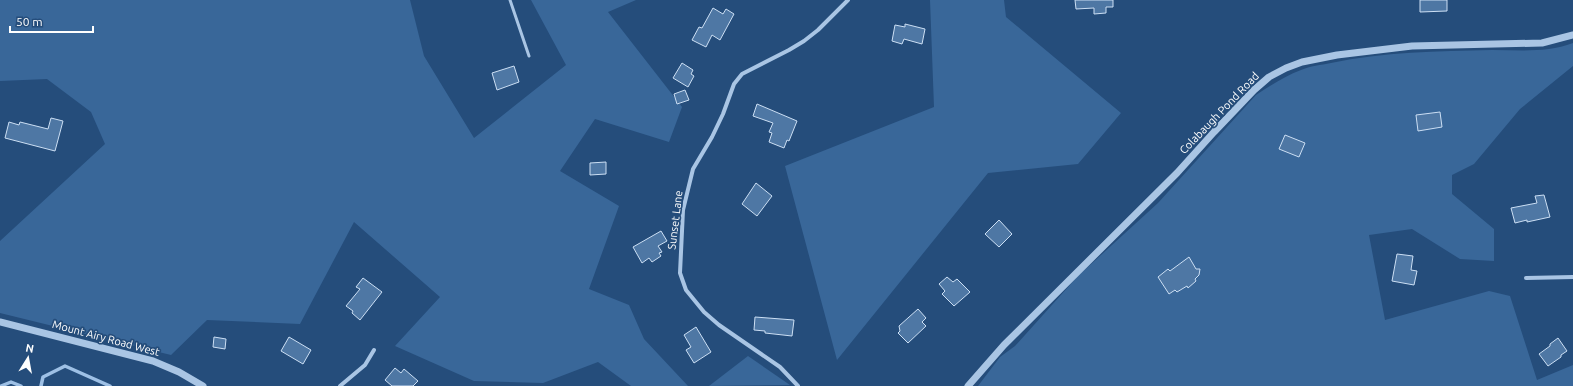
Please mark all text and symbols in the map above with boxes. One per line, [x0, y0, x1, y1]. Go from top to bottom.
scale bar [10, 8, 93, 34]
text: 50 m [16, 15, 43, 28]
street label: Colabaugh Pond Road [1177, 70, 1261, 156]
street label: Sunset Lane [665, 190, 685, 250]
street label: Mount Airy Road West [51, 318, 162, 358]
north arrow [8, 338, 48, 378]
text: N [25, 342, 35, 355]

